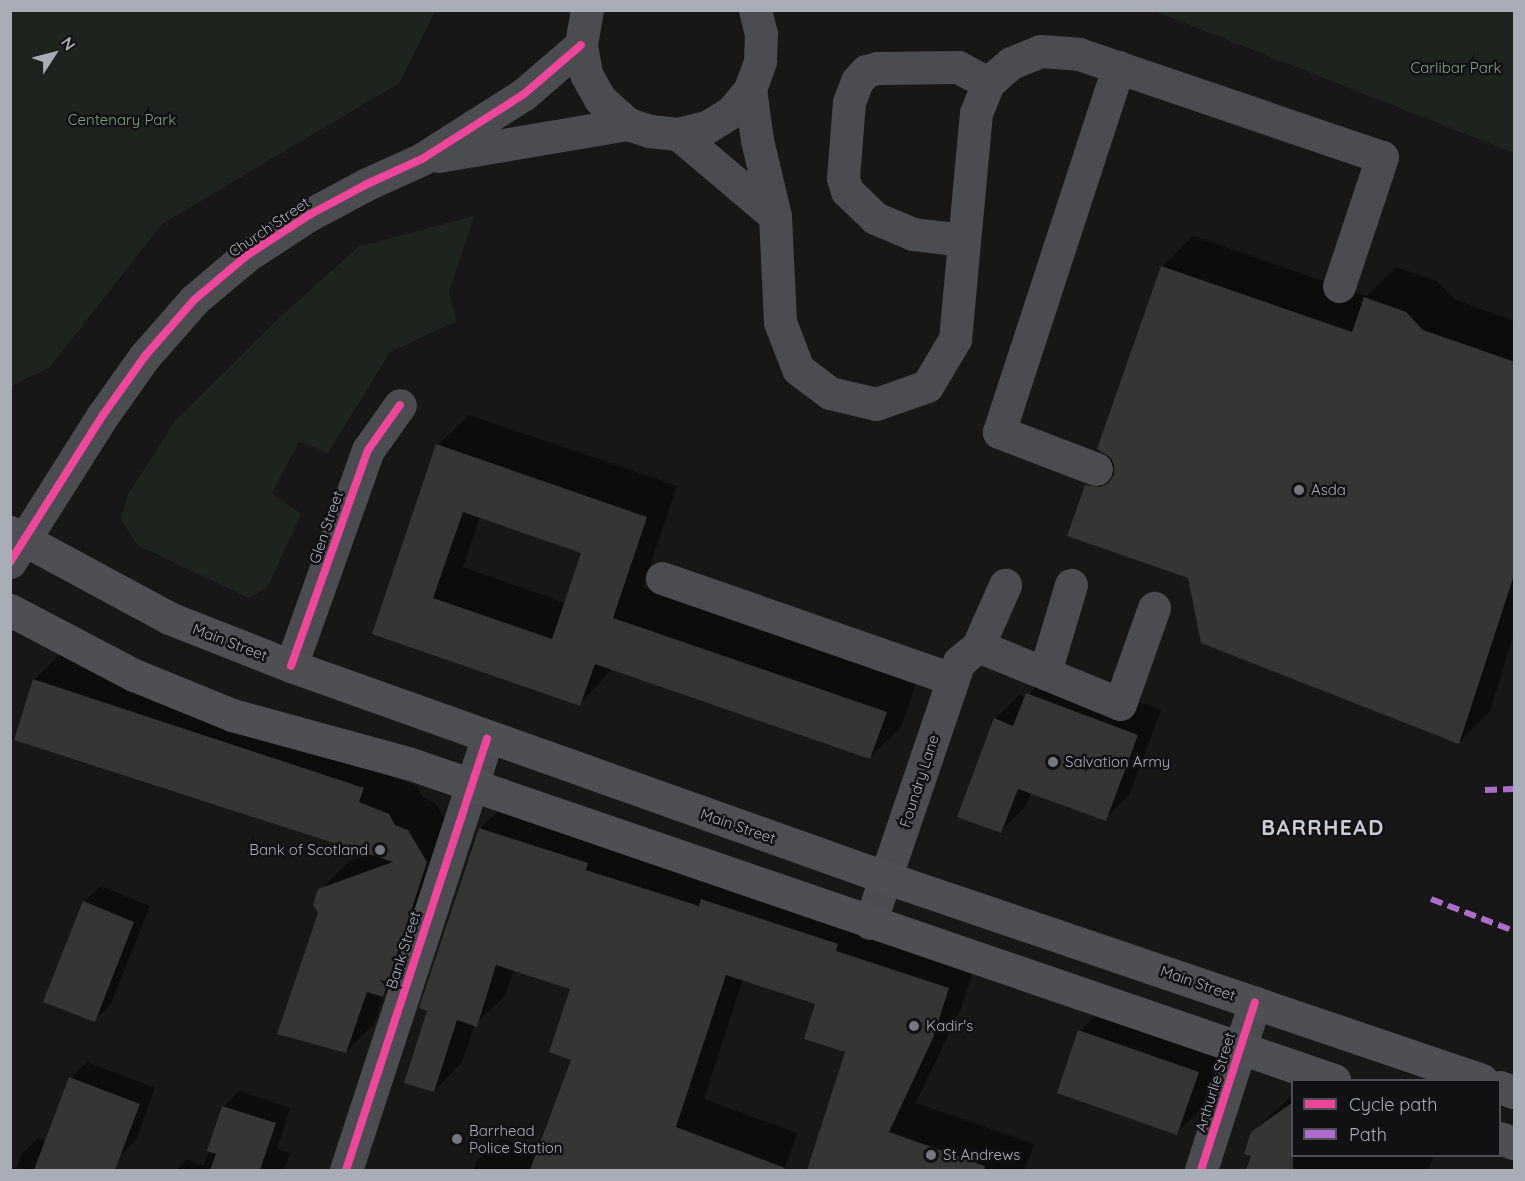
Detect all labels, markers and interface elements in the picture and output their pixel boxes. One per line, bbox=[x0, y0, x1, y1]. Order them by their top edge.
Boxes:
north arrow bbox=[24, 24, 84, 84]
text: N bbox=[57, 33, 80, 54]
park label: Carlibar Park bbox=[1410, 59, 1502, 77]
park label: Centenary Park bbox=[68, 111, 176, 129]
street label: Church Street bbox=[225, 193, 313, 261]
place label: Asda bbox=[1311, 481, 1346, 499]
marker: Asda bbox=[1292, 483, 1306, 497]
street label: Glen Street bbox=[305, 488, 347, 566]
street label: Main Street bbox=[190, 620, 270, 664]
street label: Foundry Lane bbox=[896, 732, 942, 830]
place label: Salvation Army bbox=[1065, 753, 1170, 771]
marker: Salvation Army bbox=[1046, 755, 1060, 769]
street label: Main Street bbox=[698, 805, 778, 847]
district label: BARRHEAD bbox=[1261, 814, 1385, 840]
place label: Bank of Scotland bbox=[249, 841, 368, 859]
marker: Bank of Scotland bbox=[373, 843, 387, 857]
street label: Bank Street bbox=[382, 909, 424, 991]
street label: Main Street bbox=[1158, 962, 1238, 1004]
place label: Kadir's bbox=[926, 1017, 973, 1035]
marker: Kadir's bbox=[907, 1019, 921, 1033]
street label: Arthurlie Street bbox=[1191, 1030, 1239, 1134]
legend bbox=[1291, 1079, 1501, 1157]
text: Cycle path bbox=[1349, 1093, 1437, 1116]
place label: Barrhead Police Station bbox=[469, 1121, 562, 1156]
text: Path bbox=[1349, 1123, 1387, 1146]
marker: Barrhead Police Station bbox=[450, 1132, 464, 1146]
place label: St Andrews bbox=[943, 1146, 1020, 1164]
marker: St Andrews bbox=[924, 1148, 938, 1162]

